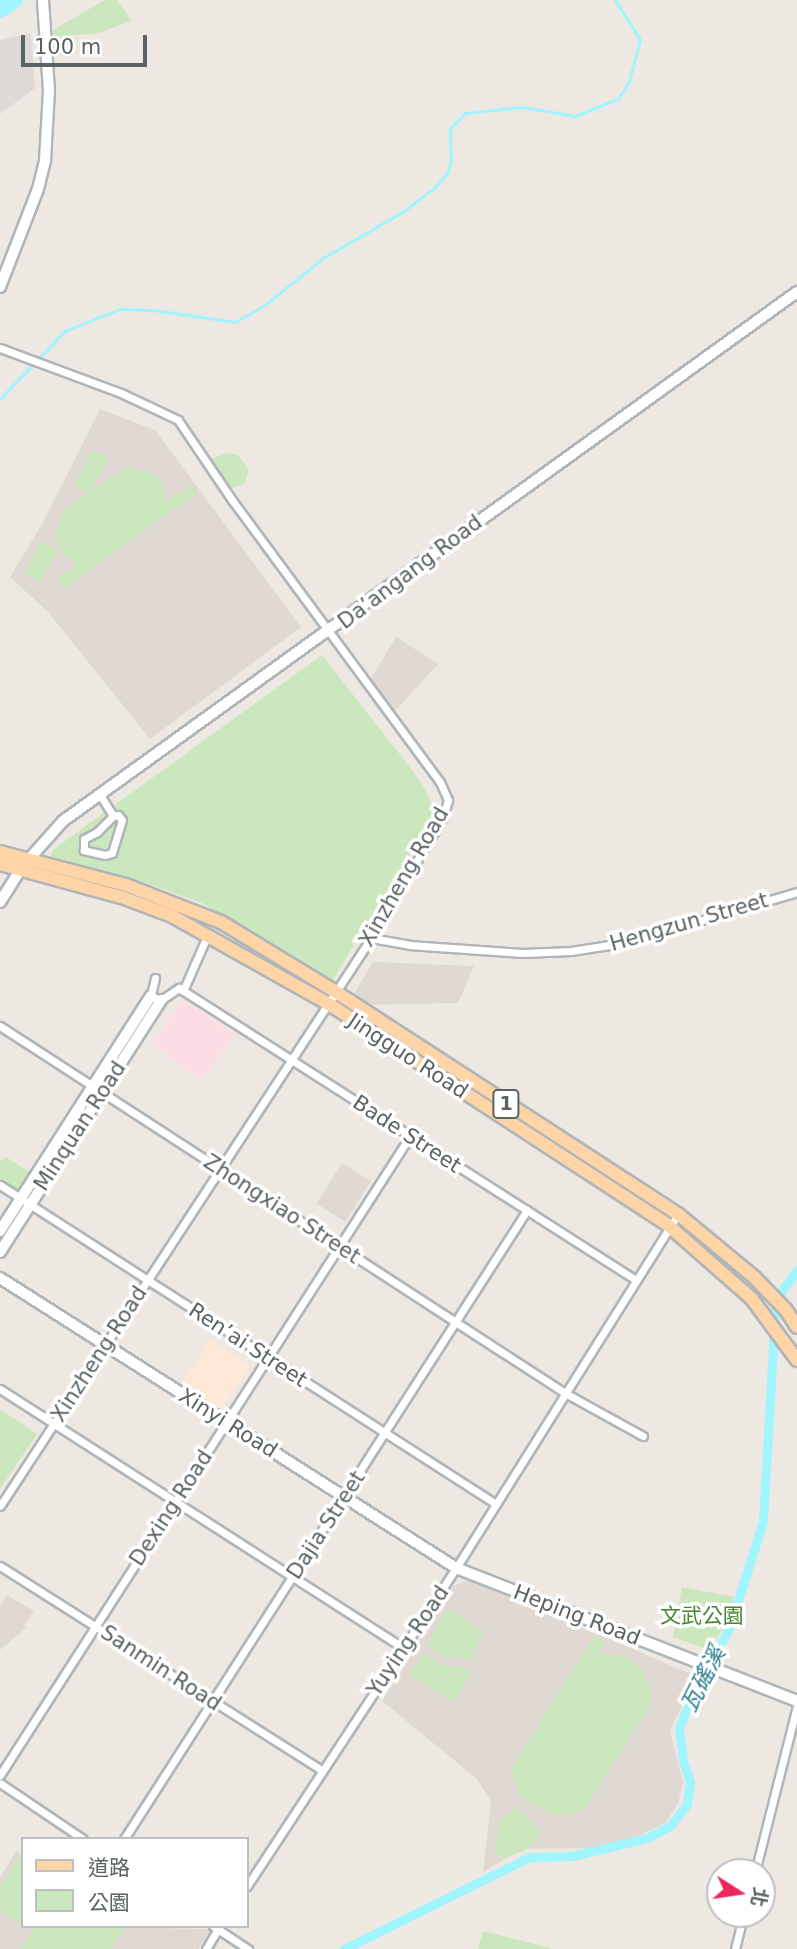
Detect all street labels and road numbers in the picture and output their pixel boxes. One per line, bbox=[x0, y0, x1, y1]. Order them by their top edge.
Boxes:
street label: Da’angang Road bbox=[333, 510, 487, 634]
street label: Xinzheng Road bbox=[354, 803, 454, 951]
street label: Hengzun Street bbox=[607, 887, 771, 957]
street label: Jingguo Road bbox=[343, 1008, 473, 1104]
street label: Minquan Road bbox=[29, 1056, 131, 1196]
road number: 1 bbox=[492, 1088, 520, 1120]
street label: Bade Street bbox=[348, 1090, 466, 1178]
street label: Zhongxiao Street bbox=[199, 1149, 365, 1269]
street label: Xinzheng Road bbox=[46, 1281, 152, 1427]
street label: Ren’ai Street bbox=[184, 1297, 312, 1393]
street label: Xinyi Road bbox=[174, 1383, 282, 1463]
street label: Dexing Road bbox=[124, 1445, 218, 1571]
street label: Dajia Street bbox=[282, 1466, 370, 1584]
street label: Heping Road bbox=[510, 1579, 644, 1651]
street label: Yuying Road bbox=[362, 1581, 454, 1701]
street label: Sanmin Road bbox=[96, 1620, 226, 1716]

